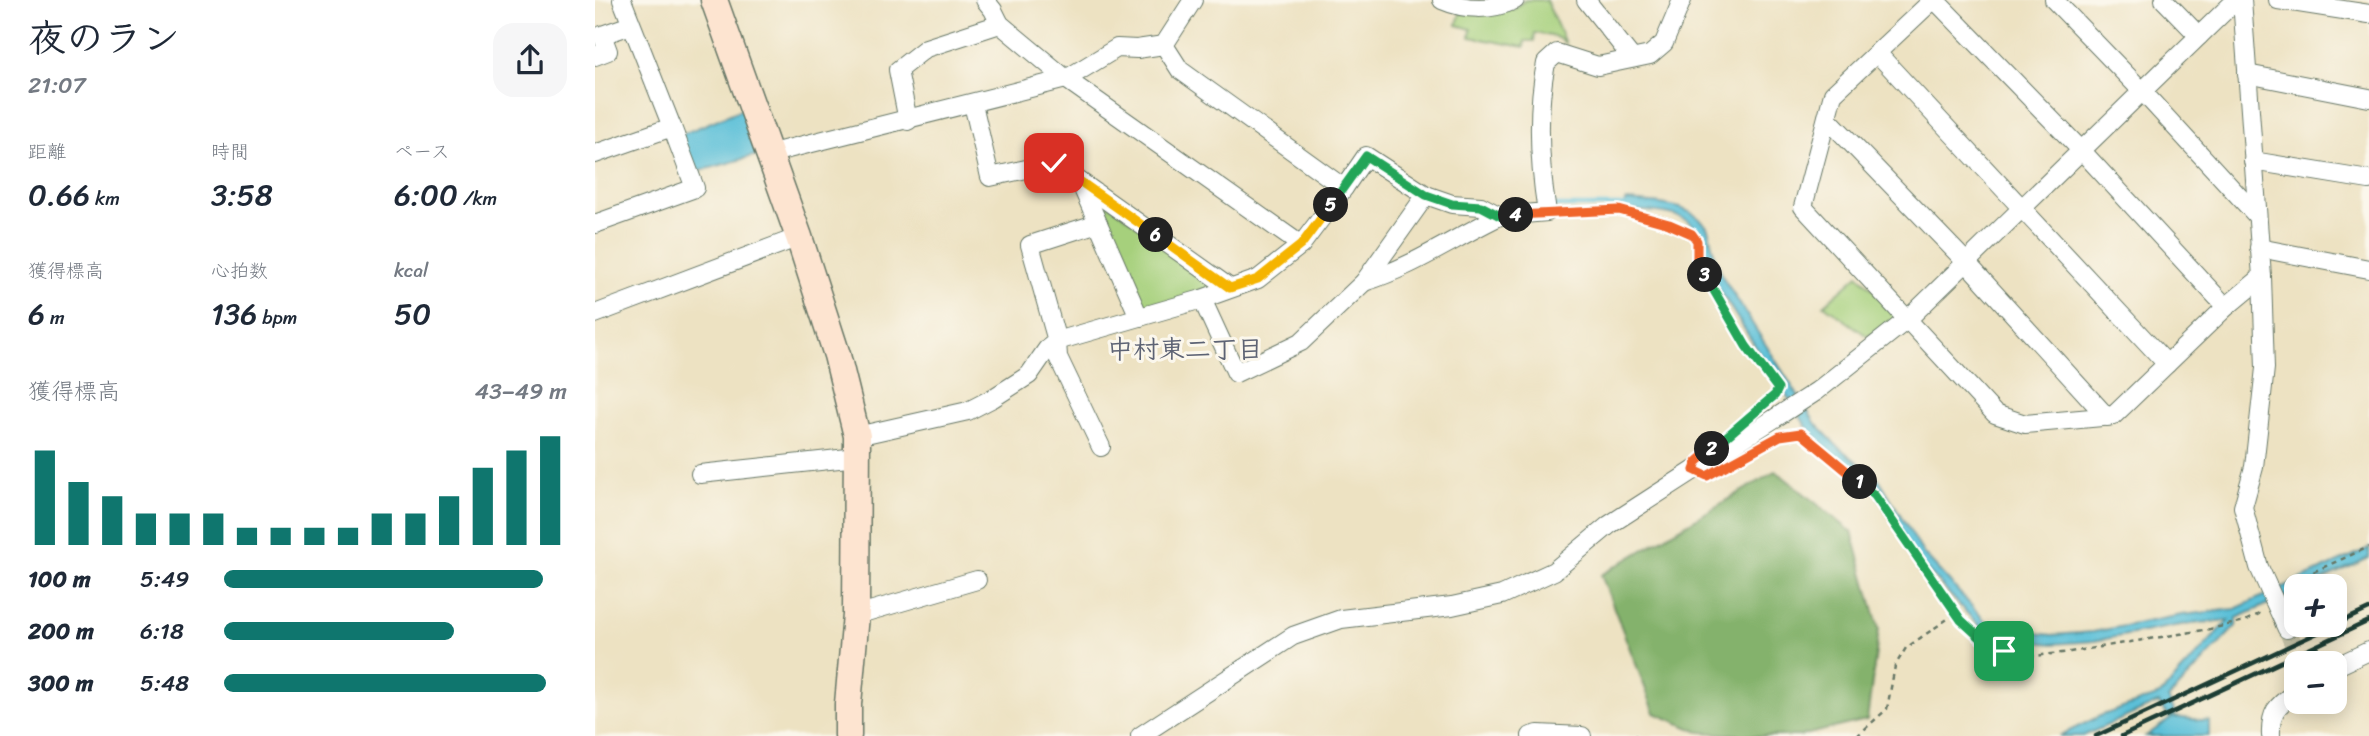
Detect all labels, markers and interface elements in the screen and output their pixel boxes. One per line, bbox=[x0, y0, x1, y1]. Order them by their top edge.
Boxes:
text: 夜のラン bbox=[28, 5, 180, 72]
button: share bbox=[493, 23, 567, 97]
text: 21:07 bbox=[28, 65, 86, 106]
pin bbox=[1024, 133, 1084, 193]
text: 距離 bbox=[28, 135, 66, 168]
text: 時間 bbox=[211, 135, 249, 168]
text: ペース bbox=[394, 135, 450, 168]
icon: check bbox=[1035, 144, 1073, 182]
text: 0.66 bbox=[28, 168, 90, 222]
text: 3:58 bbox=[211, 168, 273, 222]
text: 6:00 bbox=[394, 168, 458, 222]
text: km bbox=[90, 182, 120, 215]
text: /km bbox=[458, 182, 497, 215]
pin: 5 bbox=[1313, 188, 1349, 222]
text: 5 bbox=[1325, 188, 1336, 221]
pin: 4 bbox=[1499, 198, 1534, 232]
text: 4 bbox=[1510, 198, 1521, 231]
pin: 6 bbox=[1139, 218, 1173, 252]
text: 6 bbox=[1150, 218, 1161, 251]
text: 獲得標高 bbox=[28, 254, 104, 287]
text: 心拍数 bbox=[211, 254, 268, 287]
text: kcal bbox=[394, 254, 429, 287]
pin: 3 bbox=[1687, 258, 1723, 292]
text: 3 bbox=[1699, 258, 1710, 291]
text: 6 bbox=[28, 287, 45, 341]
text: 136 bbox=[211, 287, 257, 341]
text: 50 bbox=[394, 287, 431, 341]
text: m bbox=[45, 301, 65, 334]
text: bpm bbox=[257, 301, 297, 334]
district label: 中村東二丁目 bbox=[1107, 326, 1263, 372]
text: 獲得標高 bbox=[28, 371, 120, 412]
text: 43–49 m bbox=[475, 371, 567, 412]
pin: 2 bbox=[1695, 432, 1729, 466]
text: 2 bbox=[1706, 432, 1717, 465]
pin: 1 bbox=[1843, 464, 1877, 500]
text: 1 bbox=[1855, 465, 1864, 498]
text: 100 m bbox=[28, 559, 91, 600]
text: 5:49 bbox=[140, 559, 190, 600]
map controls bbox=[2284, 574, 2347, 714]
button: + bbox=[2284, 574, 2347, 637]
text: 200 m bbox=[28, 611, 94, 652]
text: 6:18 bbox=[140, 611, 184, 652]
pin bbox=[1974, 621, 2034, 681]
icon: arrive bbox=[1985, 632, 2023, 670]
button: − bbox=[2284, 651, 2347, 714]
text: 300 m bbox=[28, 663, 93, 704]
text: 5:48 bbox=[140, 663, 189, 704]

